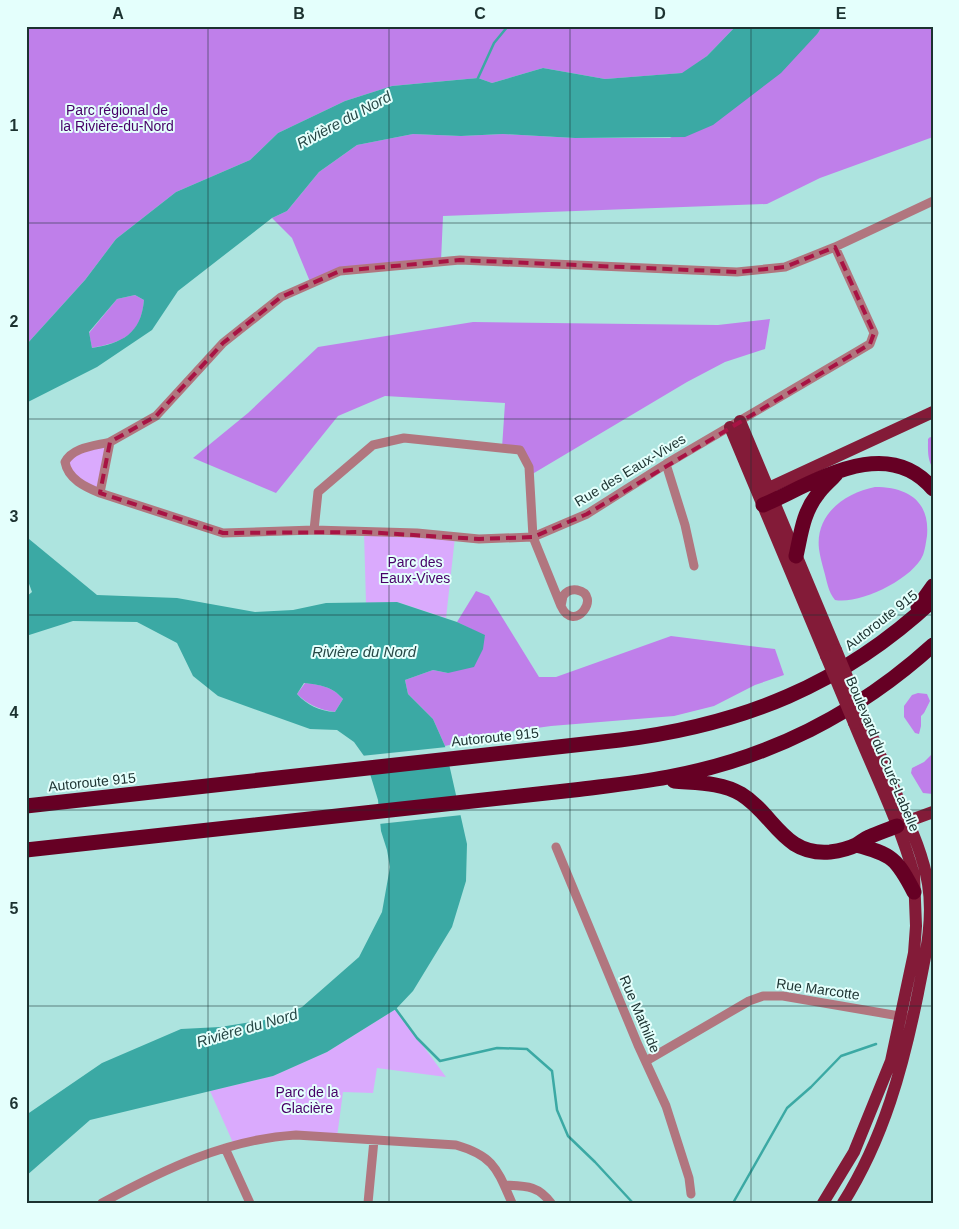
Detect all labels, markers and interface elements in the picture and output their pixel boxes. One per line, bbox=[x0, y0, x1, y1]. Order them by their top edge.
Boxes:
text: A bbox=[112, 5, 124, 22]
text: B bbox=[293, 5, 305, 22]
text: C bbox=[474, 5, 486, 22]
text: D bbox=[654, 5, 666, 22]
text: E bbox=[836, 5, 847, 22]
water label: Rivière du Nord bbox=[294, 87, 394, 152]
park label: Parc régional de la Rivière-du-Nord bbox=[60, 102, 174, 134]
text: 1 bbox=[10, 117, 19, 134]
text: 2 bbox=[10, 313, 19, 330]
street label: Rue des Eaux-Vives bbox=[572, 431, 688, 509]
text: 3 bbox=[10, 508, 19, 525]
park label: Parc des Eaux-Vives bbox=[380, 554, 450, 586]
street label: Autoroute 915 bbox=[841, 586, 921, 653]
water label: Rivière du Nord bbox=[312, 643, 417, 660]
street label: Boulevard du Curé-Labelle bbox=[843, 674, 923, 834]
text: 4 bbox=[10, 704, 19, 721]
street label: Autoroute 915 bbox=[450, 724, 540, 750]
street label: Autoroute 915 bbox=[47, 769, 137, 795]
text: 5 bbox=[10, 900, 19, 917]
street label: Rue Mathilde bbox=[617, 973, 664, 1055]
street label: Rue Marcotte bbox=[775, 975, 861, 1003]
water label: Rivière du Nord bbox=[194, 1005, 300, 1050]
park label: Parc de la Glacière bbox=[275, 1084, 339, 1116]
text: 6 bbox=[10, 1095, 19, 1112]

